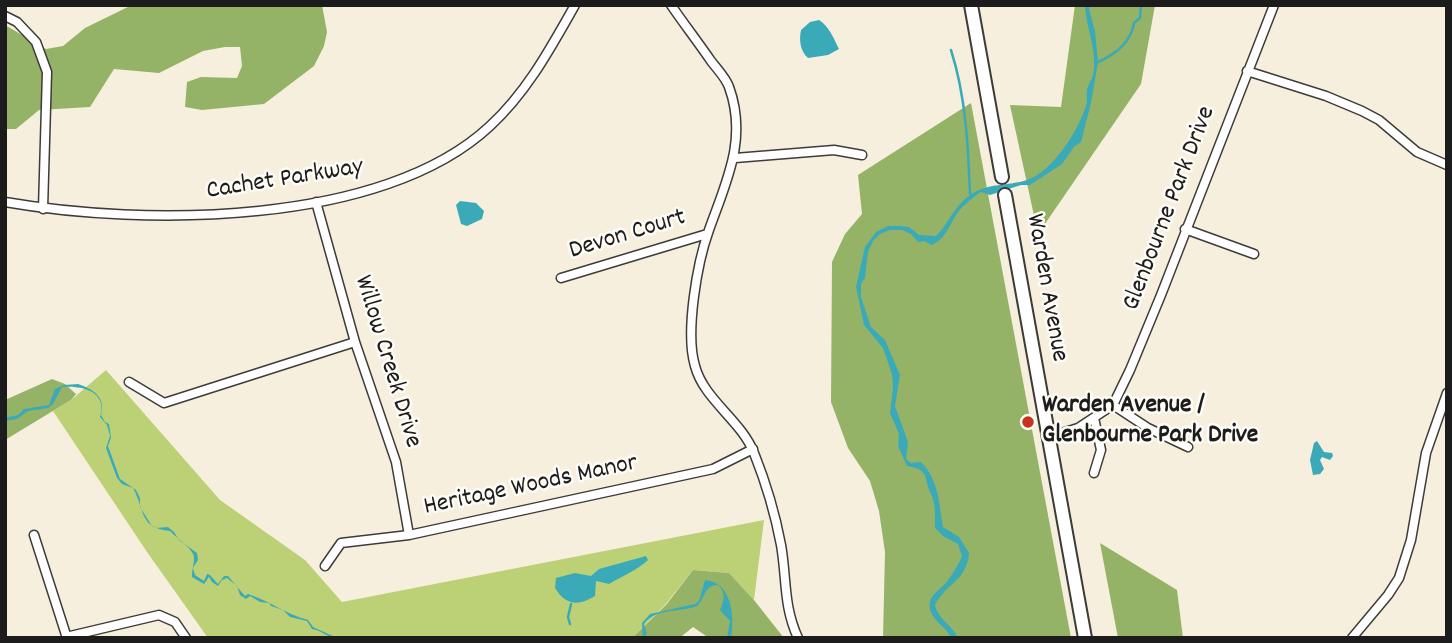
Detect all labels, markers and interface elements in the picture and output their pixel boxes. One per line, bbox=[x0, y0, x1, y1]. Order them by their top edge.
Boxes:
street label: Glenbourne Park Drive bbox=[1118, 102, 1224, 316]
street label: Cachet Parkway bbox=[204, 153, 366, 209]
street label: Devon Court bbox=[566, 204, 690, 268]
street label: Warden Avenue bbox=[1017, 212, 1073, 364]
street label: Willow Creek Drive bbox=[345, 272, 427, 452]
place label: Warden Avenue / Glenbourne Park Drive bbox=[1042, 391, 1258, 452]
marker: Warden Avenue / Glenbourne Park Drive bbox=[1020, 414, 1036, 430]
street label: Heritage Woods Manor bbox=[421, 449, 641, 525]

